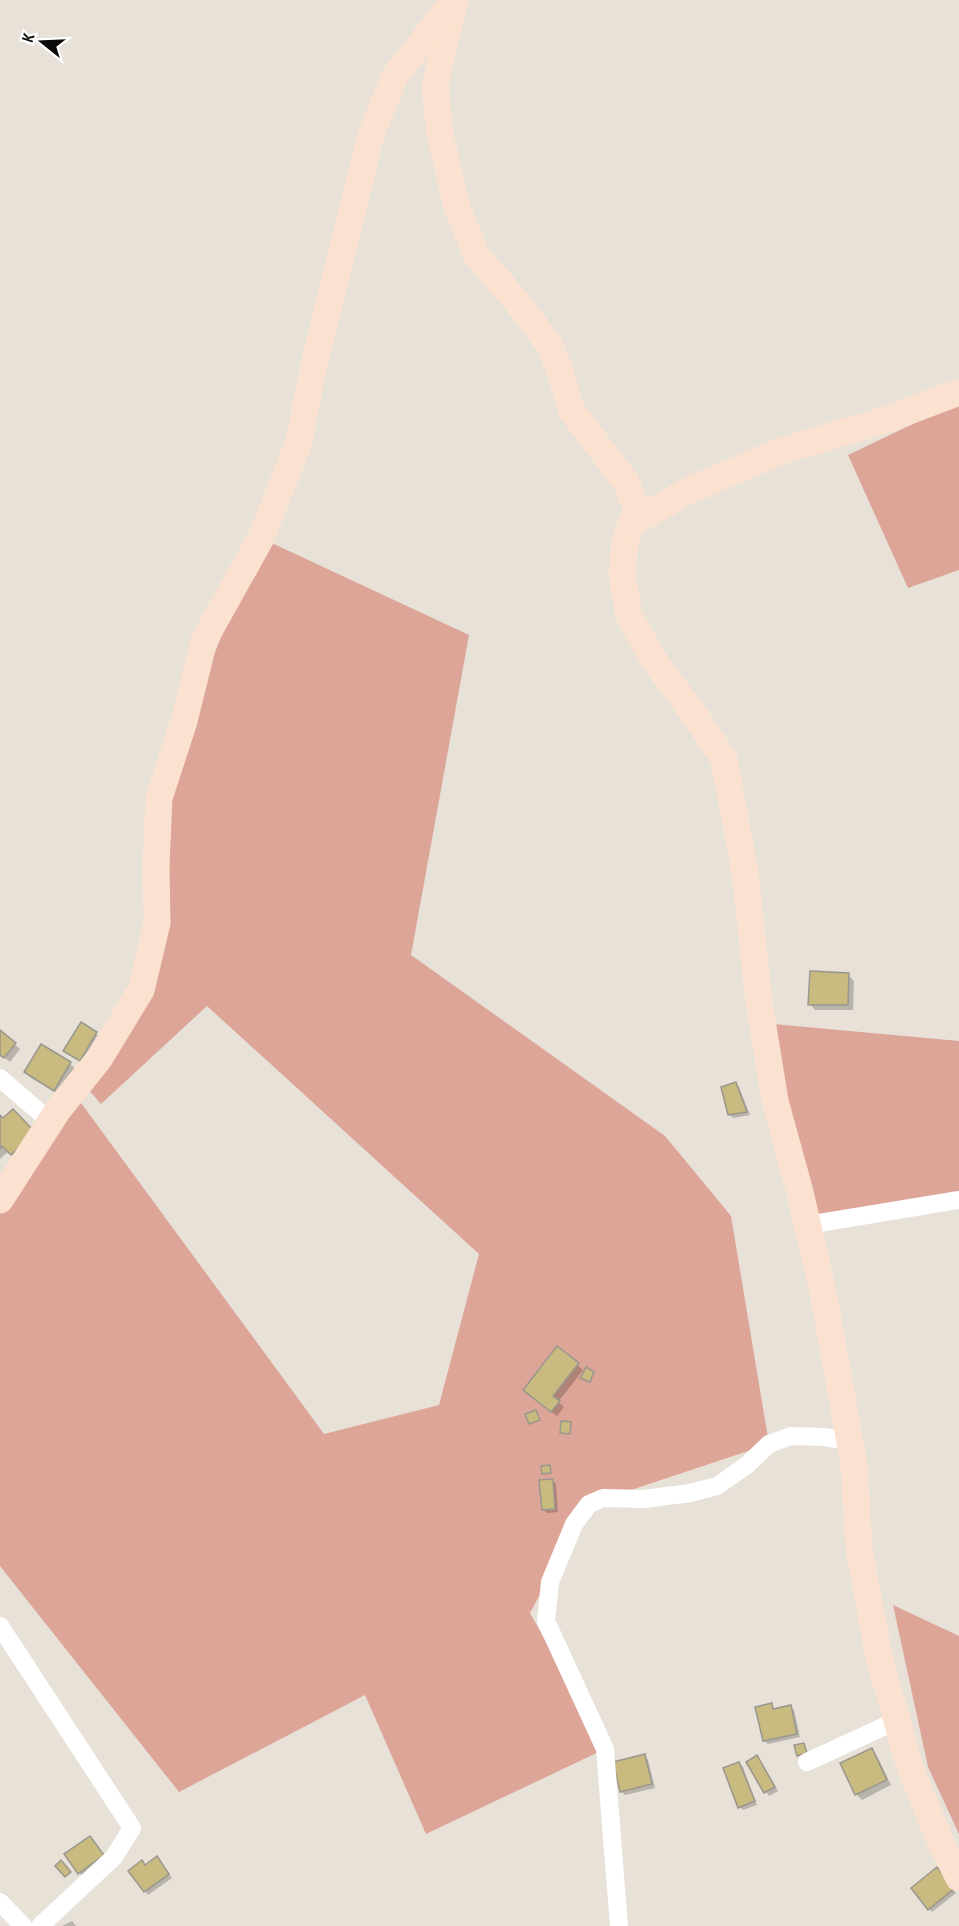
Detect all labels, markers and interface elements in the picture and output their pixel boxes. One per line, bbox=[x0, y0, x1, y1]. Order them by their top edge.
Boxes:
north arrow bbox=[12, 12, 72, 72]
text: K bbox=[17, 30, 39, 44]

